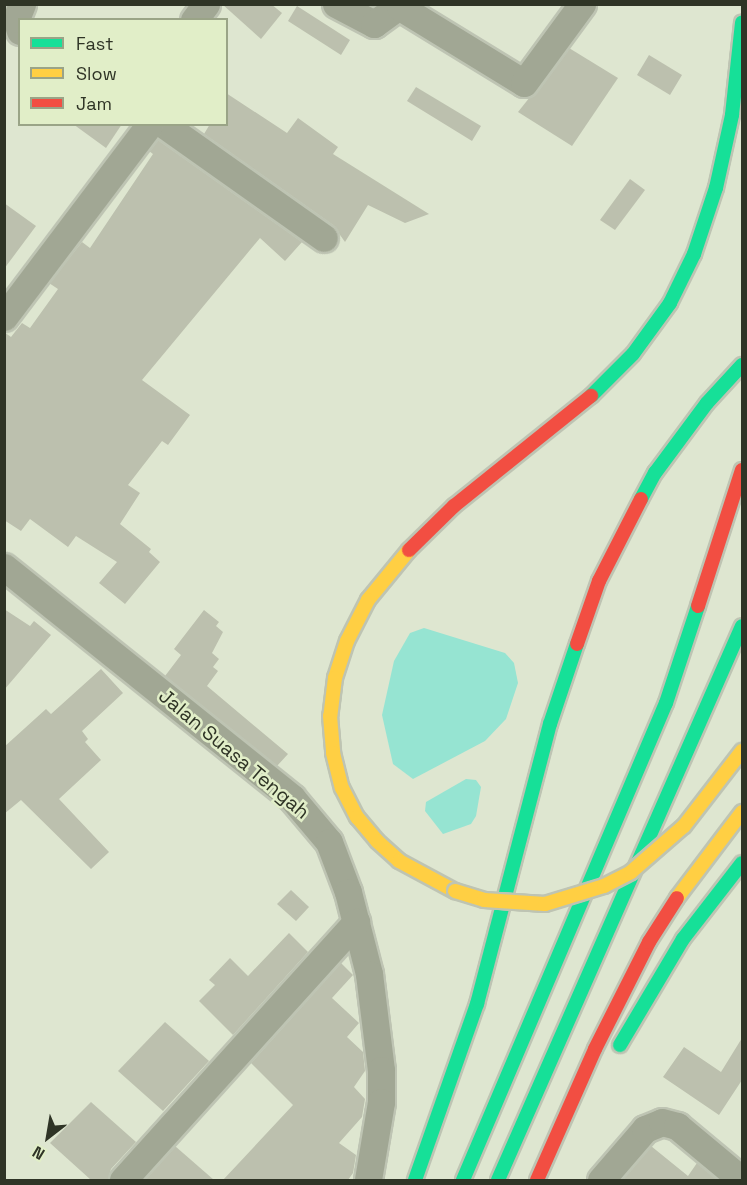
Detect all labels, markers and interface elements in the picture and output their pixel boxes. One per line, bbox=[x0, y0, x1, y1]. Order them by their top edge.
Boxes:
legend bbox=[18, 18, 228, 126]
text: Fast bbox=[76, 32, 113, 55]
text: Slow bbox=[76, 62, 117, 85]
text: Jam bbox=[76, 92, 112, 115]
street label: Jalan Suasa Tengah bbox=[153, 684, 315, 824]
north arrow bbox=[18, 1107, 78, 1167]
text: N bbox=[28, 1141, 48, 1165]

